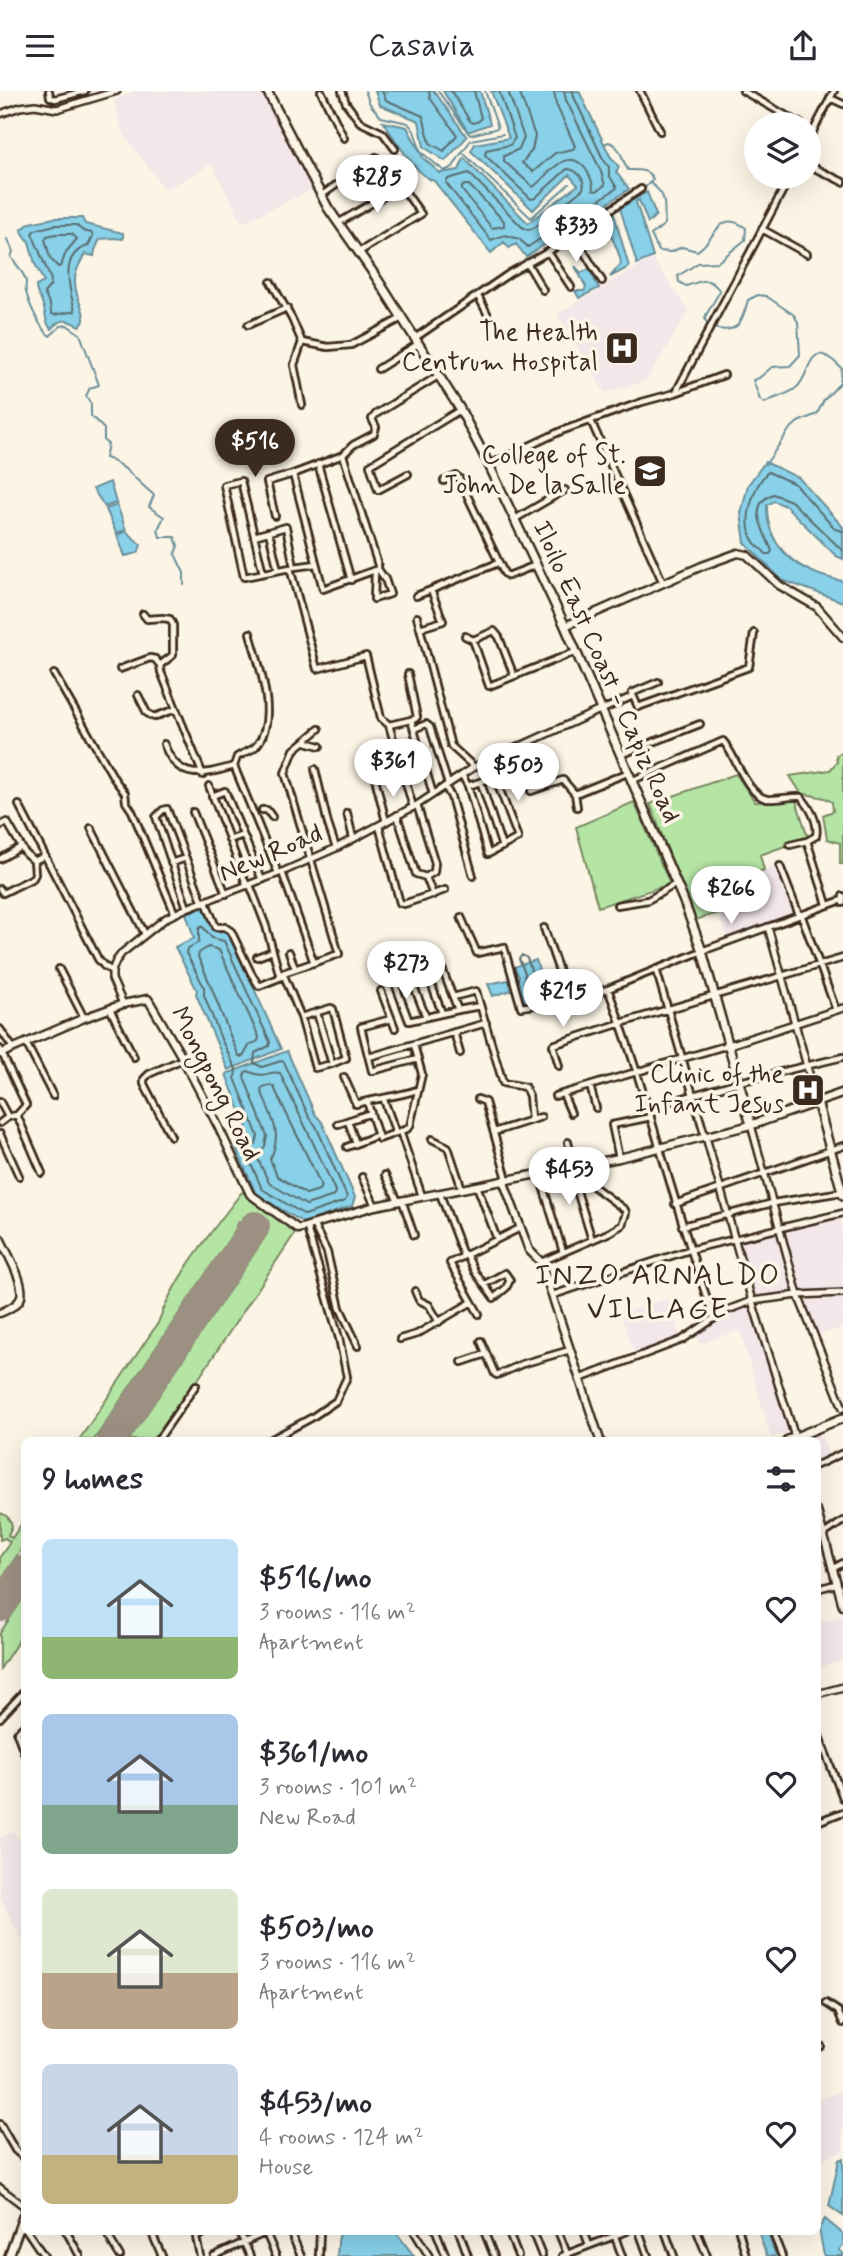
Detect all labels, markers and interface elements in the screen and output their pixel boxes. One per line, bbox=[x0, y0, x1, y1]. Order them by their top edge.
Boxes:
text: Casavia bbox=[368, 25, 475, 67]
icon: menu bbox=[21, 27, 59, 65]
icon: share bbox=[784, 27, 822, 65]
map controls bbox=[744, 112, 821, 189]
button: layers bbox=[744, 112, 821, 189]
pin: $285 bbox=[336, 155, 418, 215]
text: $285 bbox=[352, 163, 402, 193]
pin: $333 bbox=[535, 205, 617, 264]
text: $333 bbox=[554, 212, 598, 242]
place label: The Health Centrum Hospital bbox=[402, 316, 598, 380]
hospital icon: The Health Centrum Hospital bbox=[603, 329, 641, 367]
pin: $516 bbox=[214, 419, 296, 479]
text: $516 bbox=[231, 427, 279, 457]
place label: College of St. John De la Salle bbox=[442, 439, 626, 503]
school or university icon: College of St. John De la Salle bbox=[631, 452, 669, 490]
street label: Iloilo East Coast - Capiz Road bbox=[524, 516, 688, 828]
pin: $361 bbox=[352, 739, 434, 799]
pin: $503 bbox=[477, 743, 559, 803]
text: $361 bbox=[370, 747, 416, 777]
text: $503 bbox=[493, 751, 543, 781]
street label: New Road bbox=[214, 817, 328, 891]
pin: $266 bbox=[690, 867, 772, 926]
text: $266 bbox=[707, 874, 755, 904]
pin: $273 bbox=[365, 941, 447, 1001]
text: $273 bbox=[383, 949, 429, 979]
pin: $215 bbox=[522, 969, 604, 1029]
text: $215 bbox=[539, 977, 587, 1007]
street label: Mongpong Road bbox=[160, 1001, 268, 1168]
place label: Clinic of the Infant Jesus bbox=[634, 1058, 784, 1122]
hospital icon: Clinic of the Infant Jesus bbox=[789, 1071, 827, 1109]
pin: $453 bbox=[528, 1147, 610, 1207]
text: $453 bbox=[545, 1155, 593, 1185]
district label: INZO ARNALDO VILLAGE bbox=[535, 1256, 781, 1329]
text: 9 homes bbox=[42, 1460, 143, 1499]
icon: filters bbox=[762, 1460, 800, 1498]
text: $516/mo bbox=[259, 1559, 371, 1598]
icon: home bbox=[98, 1567, 182, 1651]
icon: heart bbox=[762, 1590, 800, 1628]
text: 3 rooms · 116 m² bbox=[259, 1598, 416, 1628]
text: Apartment bbox=[259, 1628, 364, 1658]
text: $361/mo bbox=[259, 1734, 368, 1773]
icon: home bbox=[98, 1742, 182, 1826]
icon: heart bbox=[762, 1765, 800, 1803]
text: 3 rooms · 101 m² bbox=[259, 1773, 417, 1803]
text: New Road bbox=[259, 1803, 356, 1833]
text: $503/mo bbox=[259, 1909, 374, 1948]
icon: home bbox=[98, 1917, 182, 2001]
icon: heart bbox=[762, 1940, 800, 1978]
text: 3 rooms · 116 m² bbox=[259, 1948, 416, 1978]
text: Apartment bbox=[259, 1978, 364, 2008]
text: $453/mo bbox=[259, 2084, 372, 2123]
icon: home bbox=[98, 2092, 182, 2176]
icon: heart bbox=[762, 2115, 800, 2153]
text: 4 rooms · 124 m² bbox=[259, 2123, 424, 2153]
text: House bbox=[259, 2153, 313, 2183]

